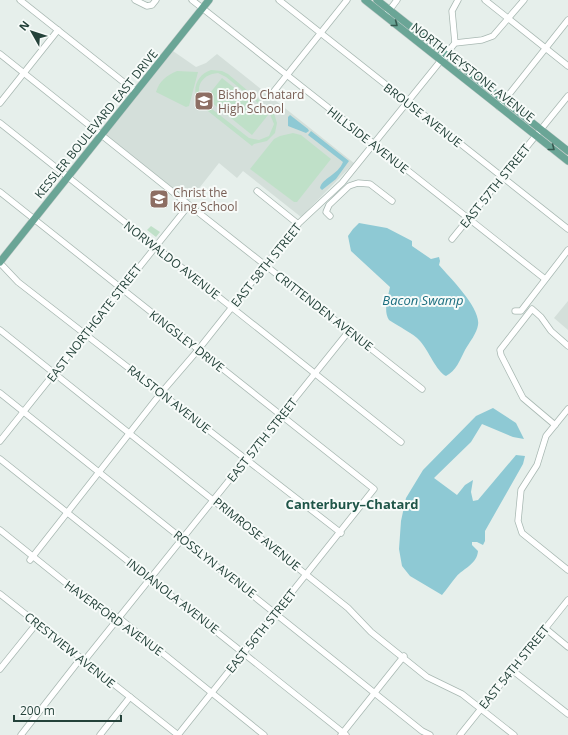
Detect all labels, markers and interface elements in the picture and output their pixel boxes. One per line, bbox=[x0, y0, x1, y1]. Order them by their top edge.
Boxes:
north arrow bbox=[12, 12, 52, 52]
text: N bbox=[15, 17, 32, 34]
street label: NORTH KEYSTONE AVENUE bbox=[408, 18, 538, 126]
one-way arrow bbox=[391, 20, 398, 27]
street label: KESSLER BOULEVARD EAST DRIVE bbox=[30, 46, 162, 202]
street label: BROUSE AVENUE bbox=[380, 79, 466, 151]
place label: Bishop Chatard High School bbox=[218, 86, 304, 117]
school or university icon: Bishop Chatard High School bbox=[193, 90, 215, 112]
street label: HILLSIDE AVENUE bbox=[324, 103, 412, 177]
street label: EAST 57TH STREET bbox=[456, 140, 534, 232]
one-way arrow bbox=[547, 144, 554, 151]
place label: Christ the King School bbox=[173, 184, 238, 215]
school or university icon: Christ the King School bbox=[148, 188, 170, 210]
street label: NORWALDO AVENUE bbox=[120, 217, 224, 303]
street label: EAST 58TH STREET bbox=[227, 219, 305, 311]
street label: EAST NORTHGATE STREET bbox=[43, 260, 146, 385]
street label: CRITTENDEN AVENUE bbox=[271, 267, 377, 355]
water label: Bacon Swamp bbox=[382, 291, 464, 309]
street label: KINGSLEY DRIVE bbox=[146, 306, 228, 376]
street label: RALSTON AVENUE bbox=[124, 361, 214, 437]
street label: EAST 57TH STREET bbox=[223, 394, 301, 486]
street label: PRIMROSE AVENUE bbox=[210, 493, 304, 575]
district label: Canterbury–Chatard bbox=[286, 495, 418, 513]
street label: ROSSLYN AVENUE bbox=[170, 526, 260, 602]
street label: INDIANOLA AVENUE bbox=[123, 554, 223, 638]
street label: HAVERFORD AVENUE bbox=[61, 576, 167, 660]
street label: EAST 56TH STREET bbox=[222, 585, 300, 677]
street label: CRESTVIEW AVENUE bbox=[21, 608, 119, 692]
street label: EAST 54TH STREET bbox=[475, 621, 553, 713]
scale bar bbox=[14, 697, 121, 723]
text: 200 m bbox=[20, 702, 55, 719]

